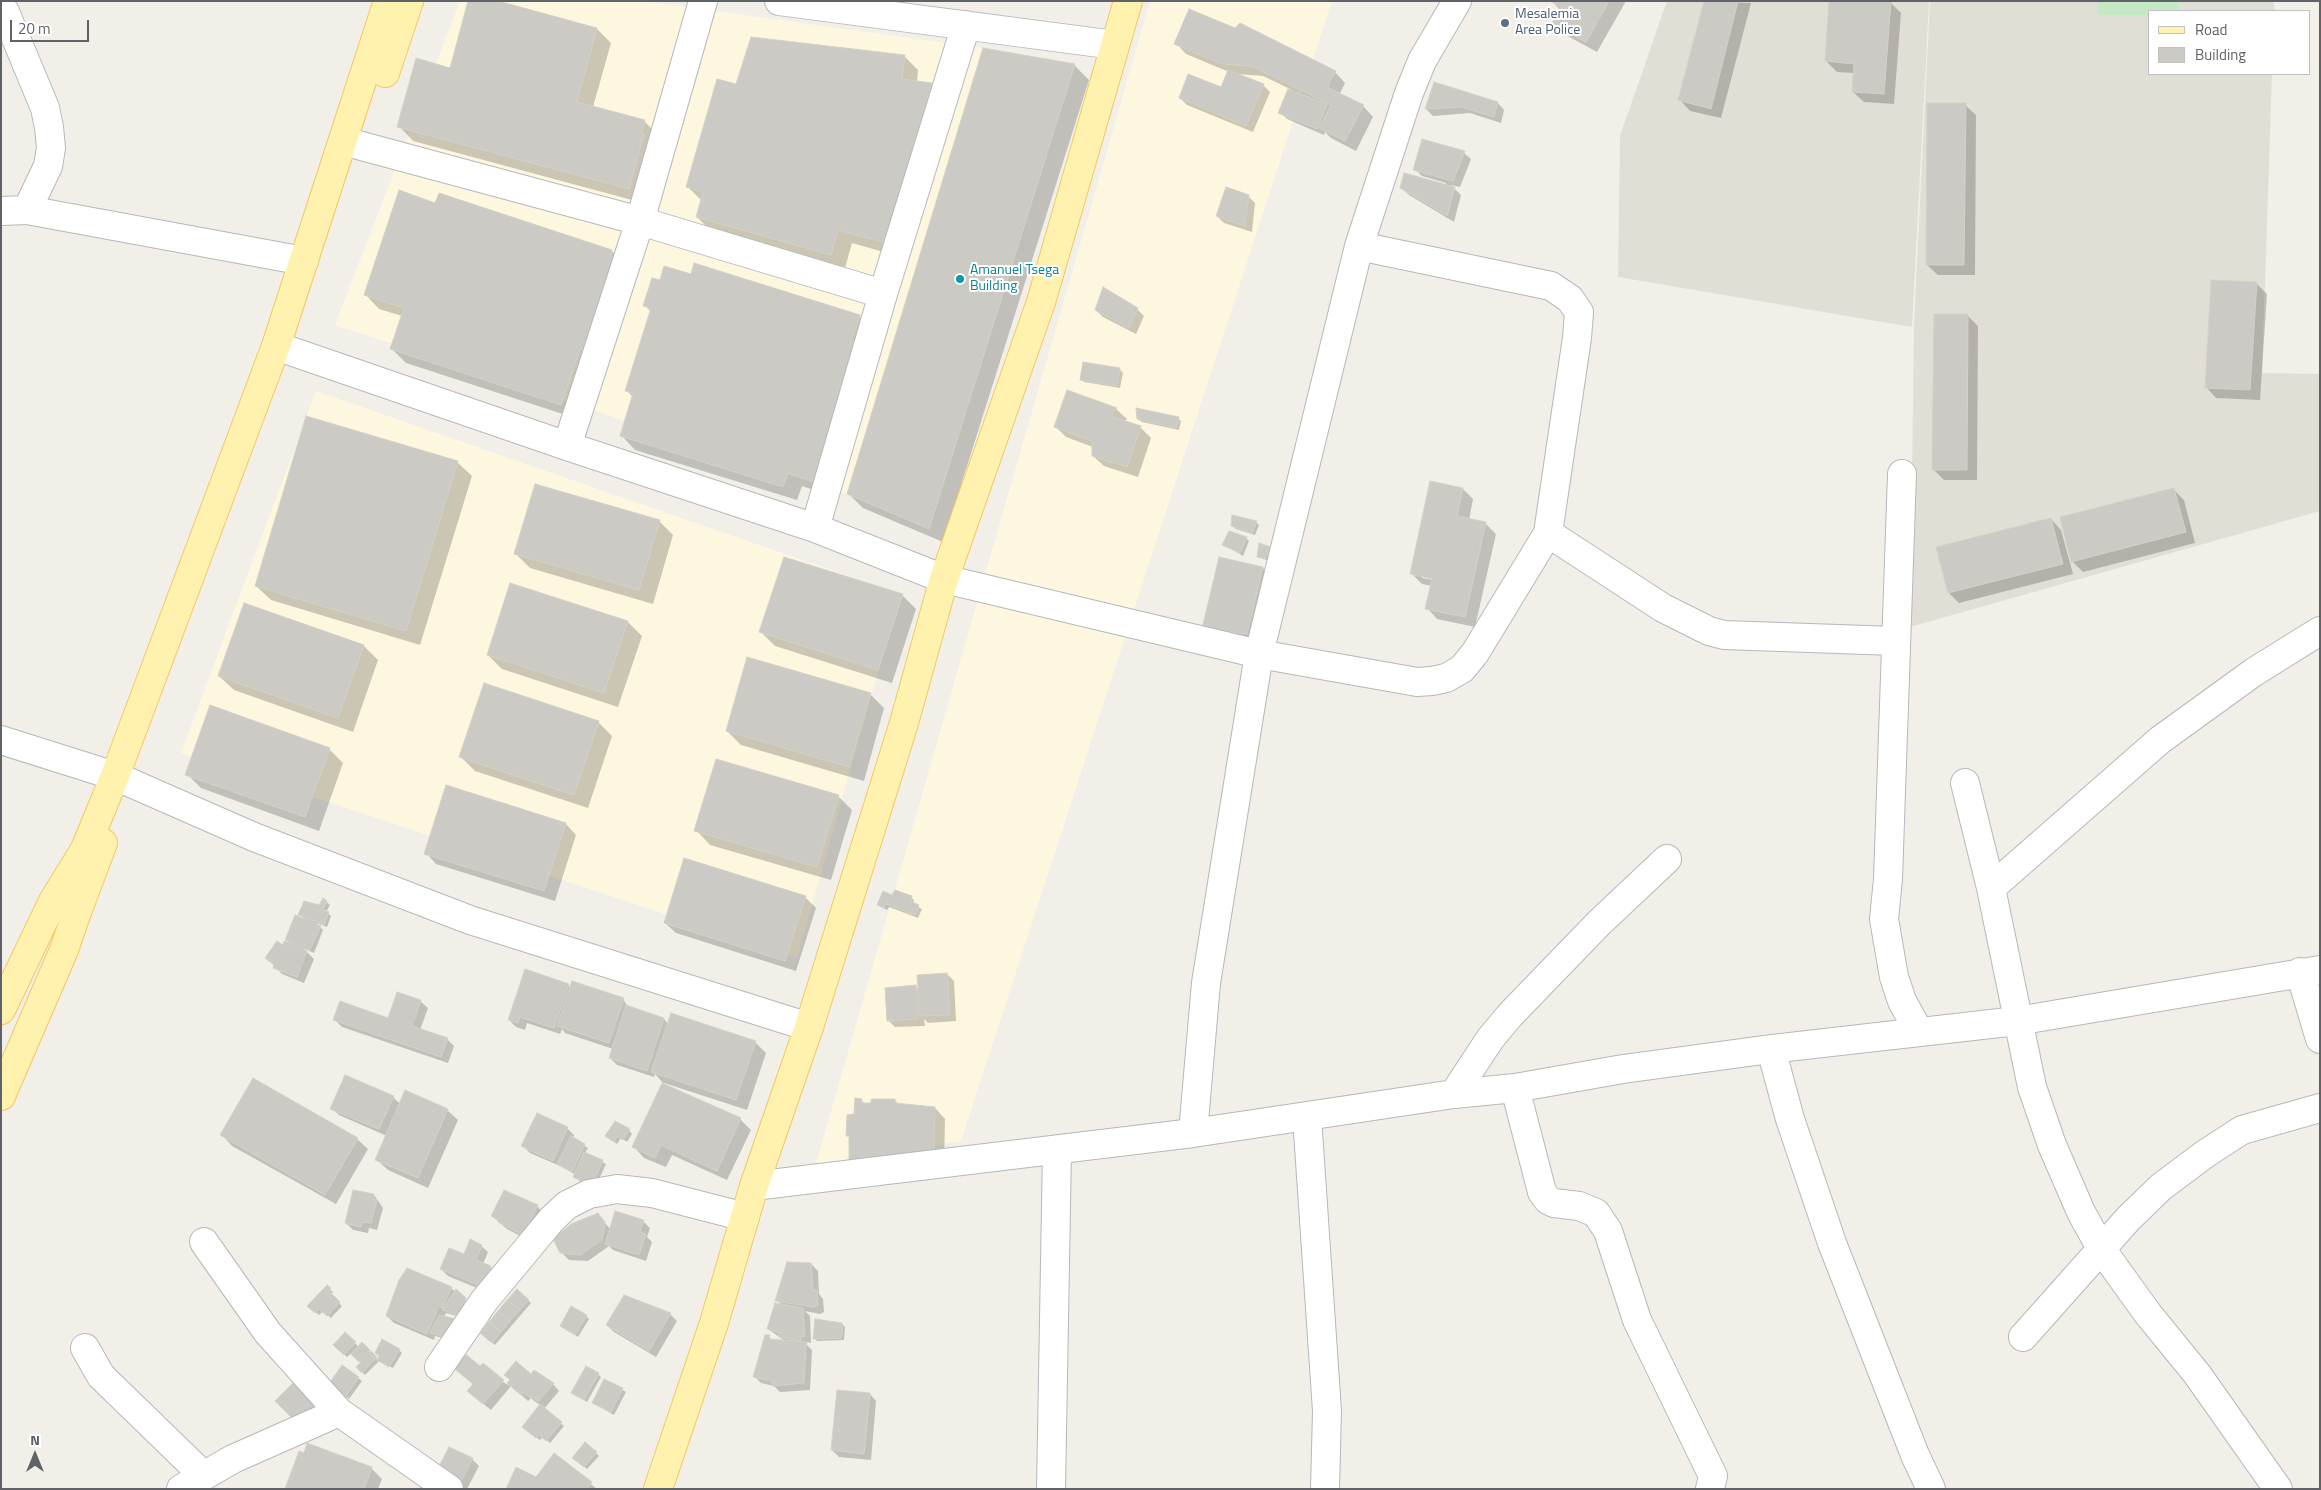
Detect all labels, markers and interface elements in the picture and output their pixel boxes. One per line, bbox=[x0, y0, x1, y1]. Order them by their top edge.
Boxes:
place label: Mesalemia Area Police bbox=[1515, 7, 1580, 40]
scale bar bbox=[12, 10, 91, 42]
legend bbox=[2148, 10, 2311, 75]
text: 20 m bbox=[18, 17, 51, 40]
marker: Mesalemia Area Police bbox=[1499, 17, 1511, 29]
text: Road bbox=[2195, 18, 2227, 41]
text: Building bbox=[2195, 43, 2246, 66]
place label: Amanuel Tsega Building bbox=[970, 263, 1059, 296]
marker: Amanuel Tsega Building bbox=[954, 273, 966, 285]
text: N bbox=[30, 1429, 40, 1450]
north arrow bbox=[10, 1430, 60, 1480]

